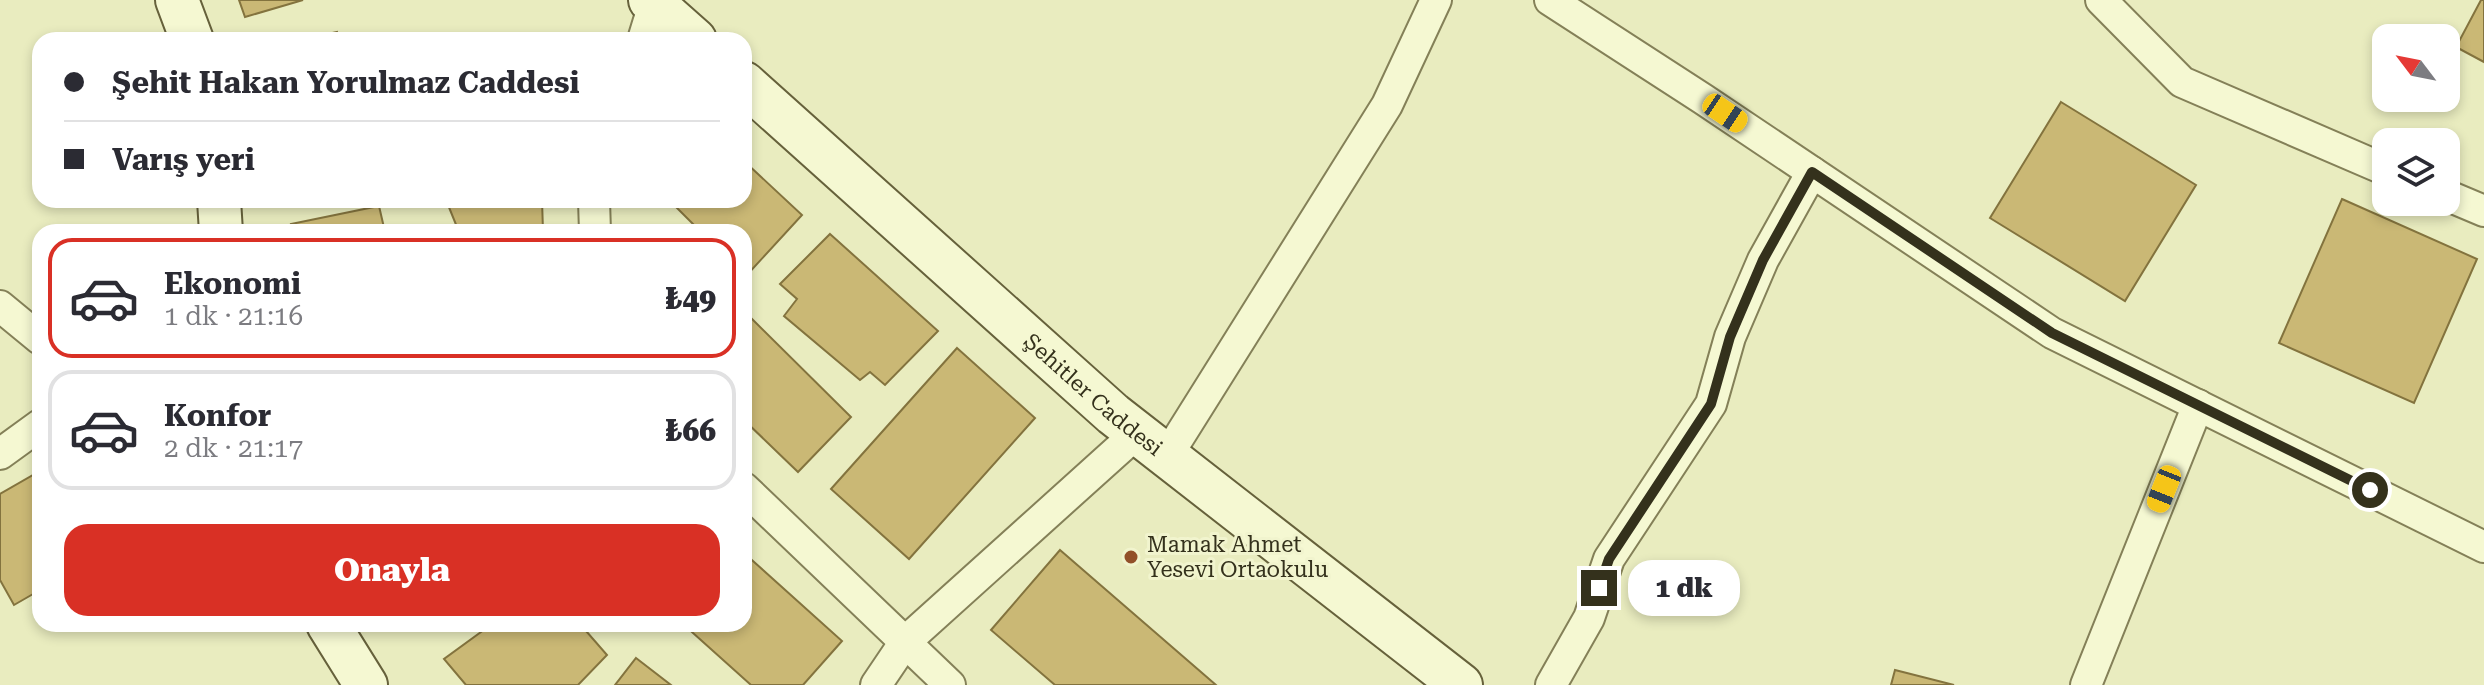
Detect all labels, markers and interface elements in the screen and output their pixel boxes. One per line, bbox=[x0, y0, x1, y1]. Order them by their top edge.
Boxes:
north arrow bbox=[2372, 24, 2460, 112]
map controls bbox=[2372, 24, 2460, 216]
text: Şehit Hakan Yorulmaz Caddesi bbox=[112, 65, 579, 100]
car bbox=[1698, 90, 1752, 136]
button: layers bbox=[2372, 128, 2460, 216]
text: Varış yeri bbox=[112, 142, 255, 177]
icon: car bbox=[68, 262, 140, 334]
text: Ekonomi bbox=[164, 266, 301, 301]
text: ₺49 bbox=[666, 281, 716, 316]
text: 1 dk · 21:16 bbox=[164, 301, 303, 331]
street label: Şehitler Caddesi bbox=[1019, 328, 1167, 461]
icon: car bbox=[68, 394, 140, 466]
text: Konfor bbox=[164, 398, 272, 433]
text: ₺66 bbox=[666, 413, 716, 448]
text: 2 dk · 21:17 bbox=[164, 433, 303, 463]
car bbox=[2144, 462, 2184, 516]
route start bbox=[2352, 472, 2388, 508]
button: Onayla bbox=[64, 524, 720, 616]
place label: Mamak Ahmet Yesevi Ortaokulu bbox=[1147, 532, 1328, 582]
marker: Mamak Ahmet Yesevi Ortaokulu bbox=[1122, 548, 1140, 566]
callout: 1 dk bbox=[1627, 560, 1739, 616]
route end bbox=[1581, 570, 1617, 606]
text: 1 dk bbox=[1655, 573, 1713, 603]

